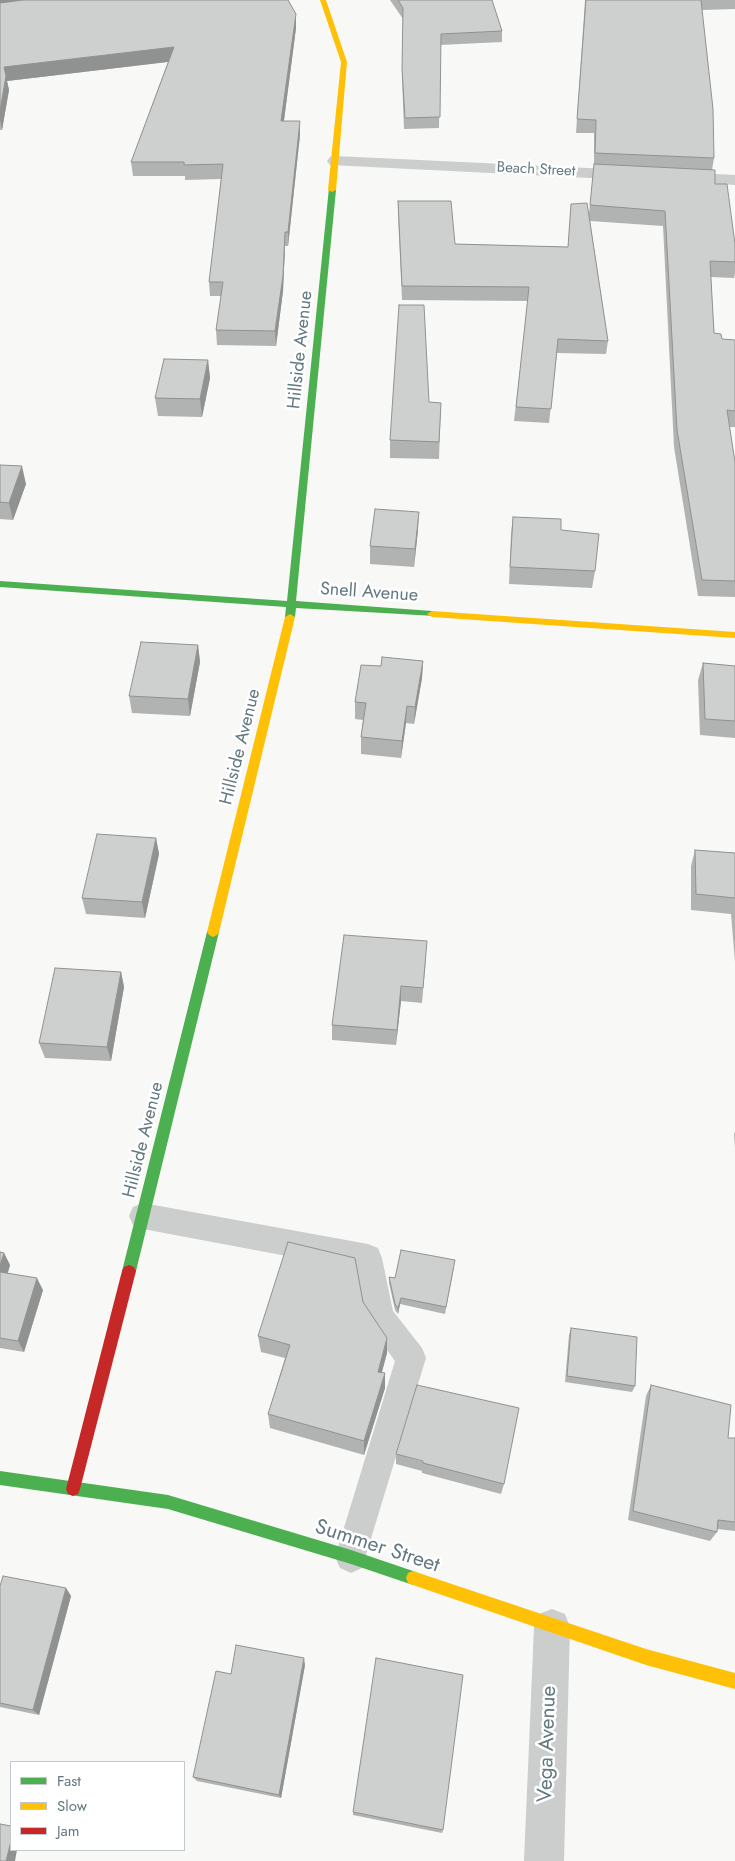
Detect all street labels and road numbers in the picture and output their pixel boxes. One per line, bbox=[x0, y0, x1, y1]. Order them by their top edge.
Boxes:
street label: Beach Street bbox=[496, 159, 576, 181]
street label: Hillside Avenue bbox=[284, 290, 318, 410]
street label: Snell Avenue bbox=[319, 579, 419, 607]
street label: Hillside Avenue bbox=[216, 687, 266, 807]
street label: Hillside Avenue bbox=[119, 1080, 169, 1200]
street label: Summer Street bbox=[311, 1515, 443, 1579]
street label: Vega Avenue bbox=[533, 1685, 563, 1803]

